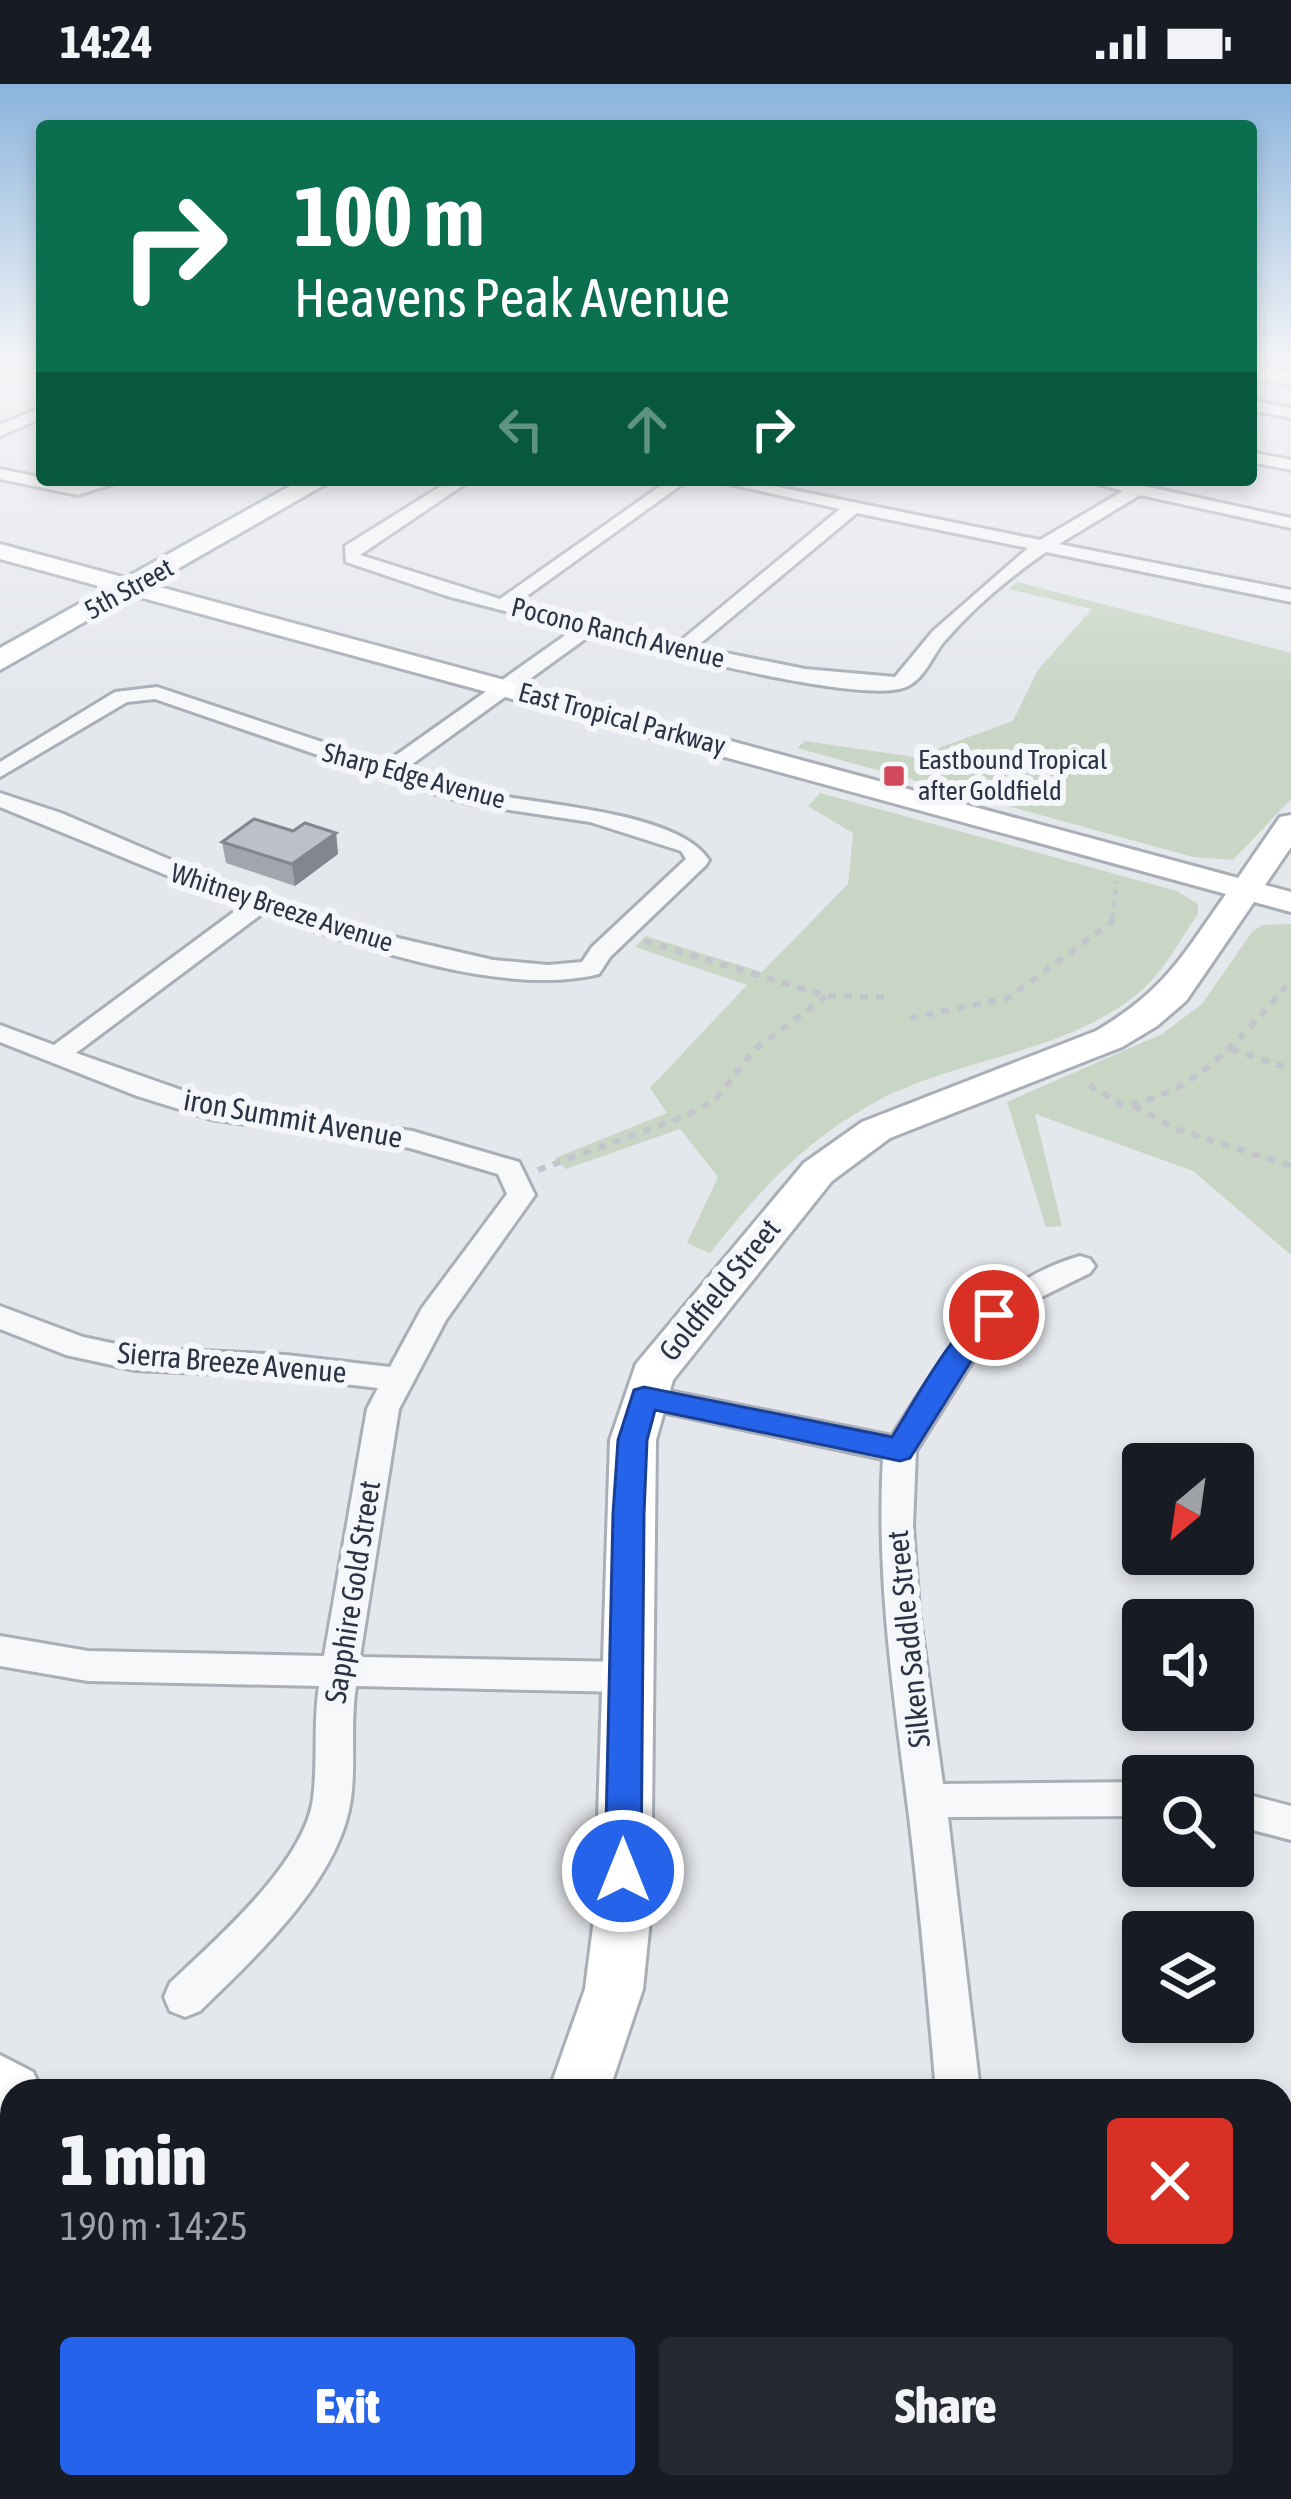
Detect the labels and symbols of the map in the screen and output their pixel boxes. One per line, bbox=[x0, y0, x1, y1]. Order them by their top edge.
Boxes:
street label: 5th Street bbox=[79, 552, 179, 626]
street label: Pocono Ranch Avenue bbox=[508, 591, 728, 674]
street label: East Tropical Parkway bbox=[515, 676, 729, 761]
street label: Sharp Edge Avenue bbox=[320, 736, 509, 815]
place label: Eastbound Tropical after Goldfield bbox=[918, 744, 1107, 806]
marker: Eastbound Tropical after Goldfield bbox=[881, 763, 907, 789]
street label: Whitney Breeze Avenue bbox=[167, 857, 397, 958]
street label: iron Summit Avenue bbox=[181, 1082, 405, 1154]
street label: Goldfield Street bbox=[652, 1212, 787, 1367]
pin bbox=[943, 1264, 1045, 1366]
street label: Sierra Breeze Avenue bbox=[116, 1335, 348, 1389]
north arrow bbox=[1122, 1443, 1254, 1575]
street label: Sapphire Gold Street bbox=[318, 1478, 386, 1706]
street label: Silken Saddle Street bbox=[880, 1529, 936, 1750]
position arrow bbox=[560, 1808, 686, 1934]

